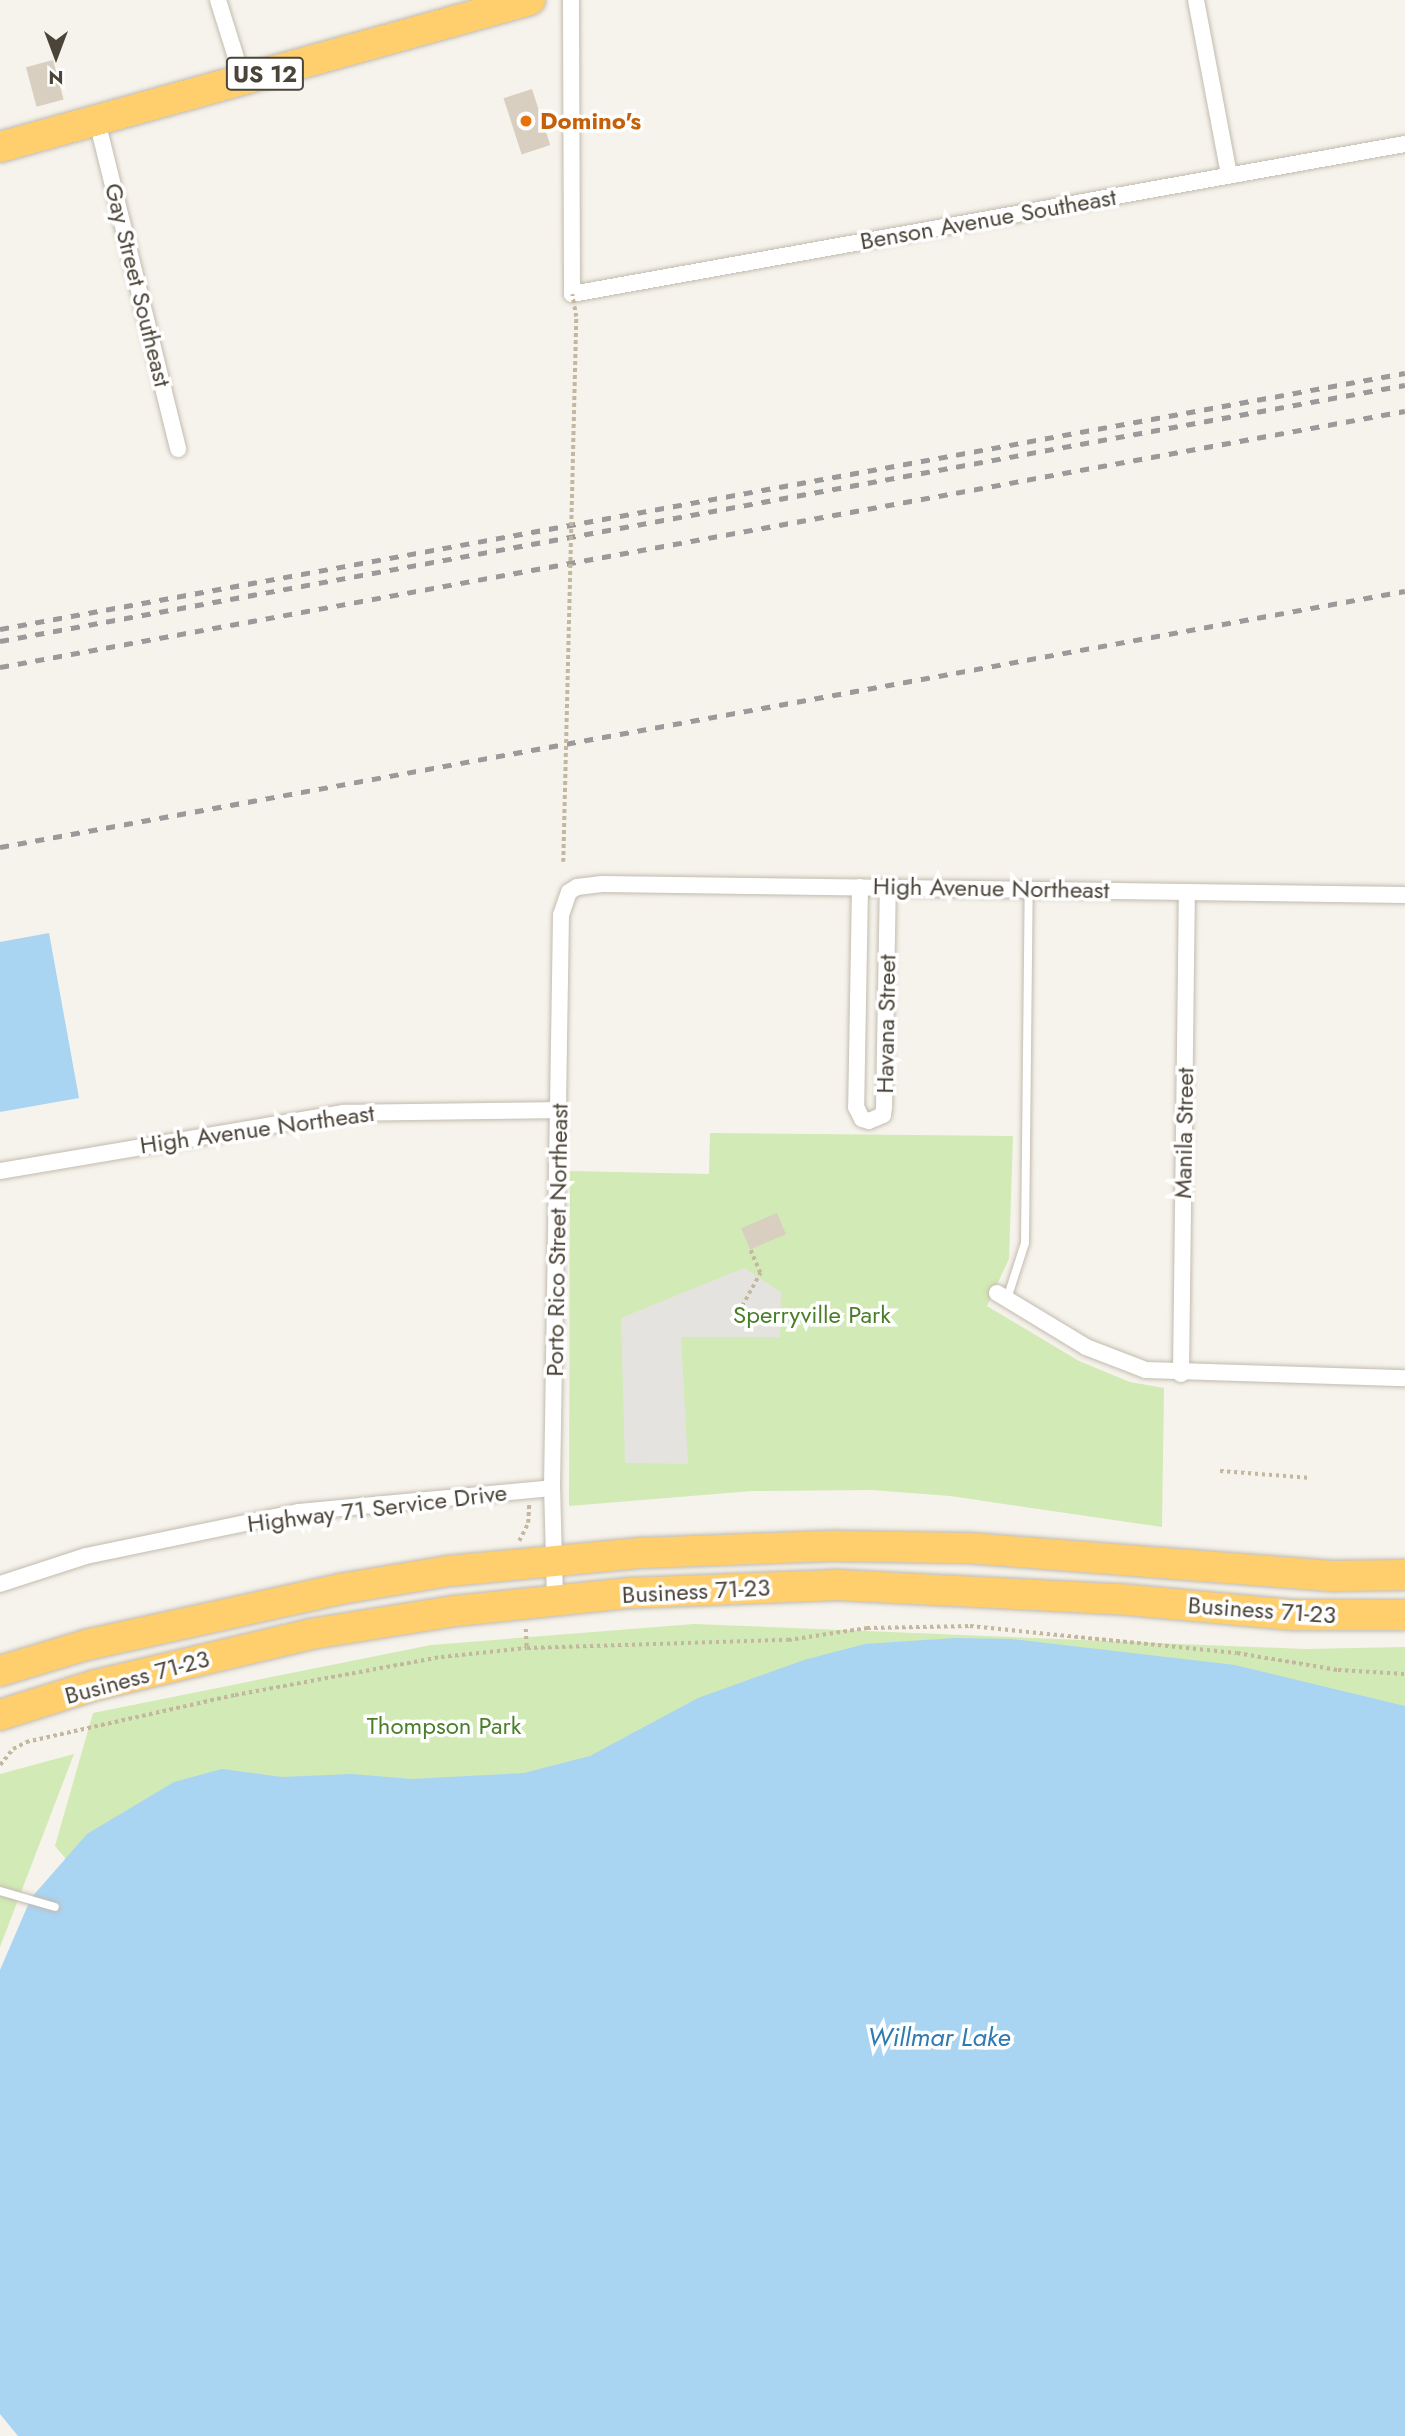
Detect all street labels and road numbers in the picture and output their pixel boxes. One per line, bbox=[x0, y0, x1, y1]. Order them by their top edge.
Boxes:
road number: US 12 bbox=[225, 54, 305, 94]
street label: Gay Street Southeast bbox=[99, 180, 177, 390]
street label: Benson Avenue Southeast bbox=[858, 182, 1118, 256]
street label: High Avenue Northeast bbox=[873, 872, 1109, 904]
street label: Havana Street bbox=[870, 954, 902, 1094]
street label: Manila Street bbox=[1168, 1067, 1200, 1199]
street label: High Avenue Northeast bbox=[138, 1098, 376, 1160]
street label: Porto Rico Street Northeast bbox=[540, 1103, 574, 1377]
street label: Highway 71 Service Drive bbox=[246, 1478, 508, 1538]
street label: Business 71-23 bbox=[621, 1573, 771, 1609]
street label: Business 71-23 bbox=[1187, 1590, 1337, 1630]
street label: Business 71-23 bbox=[62, 1644, 212, 1710]

